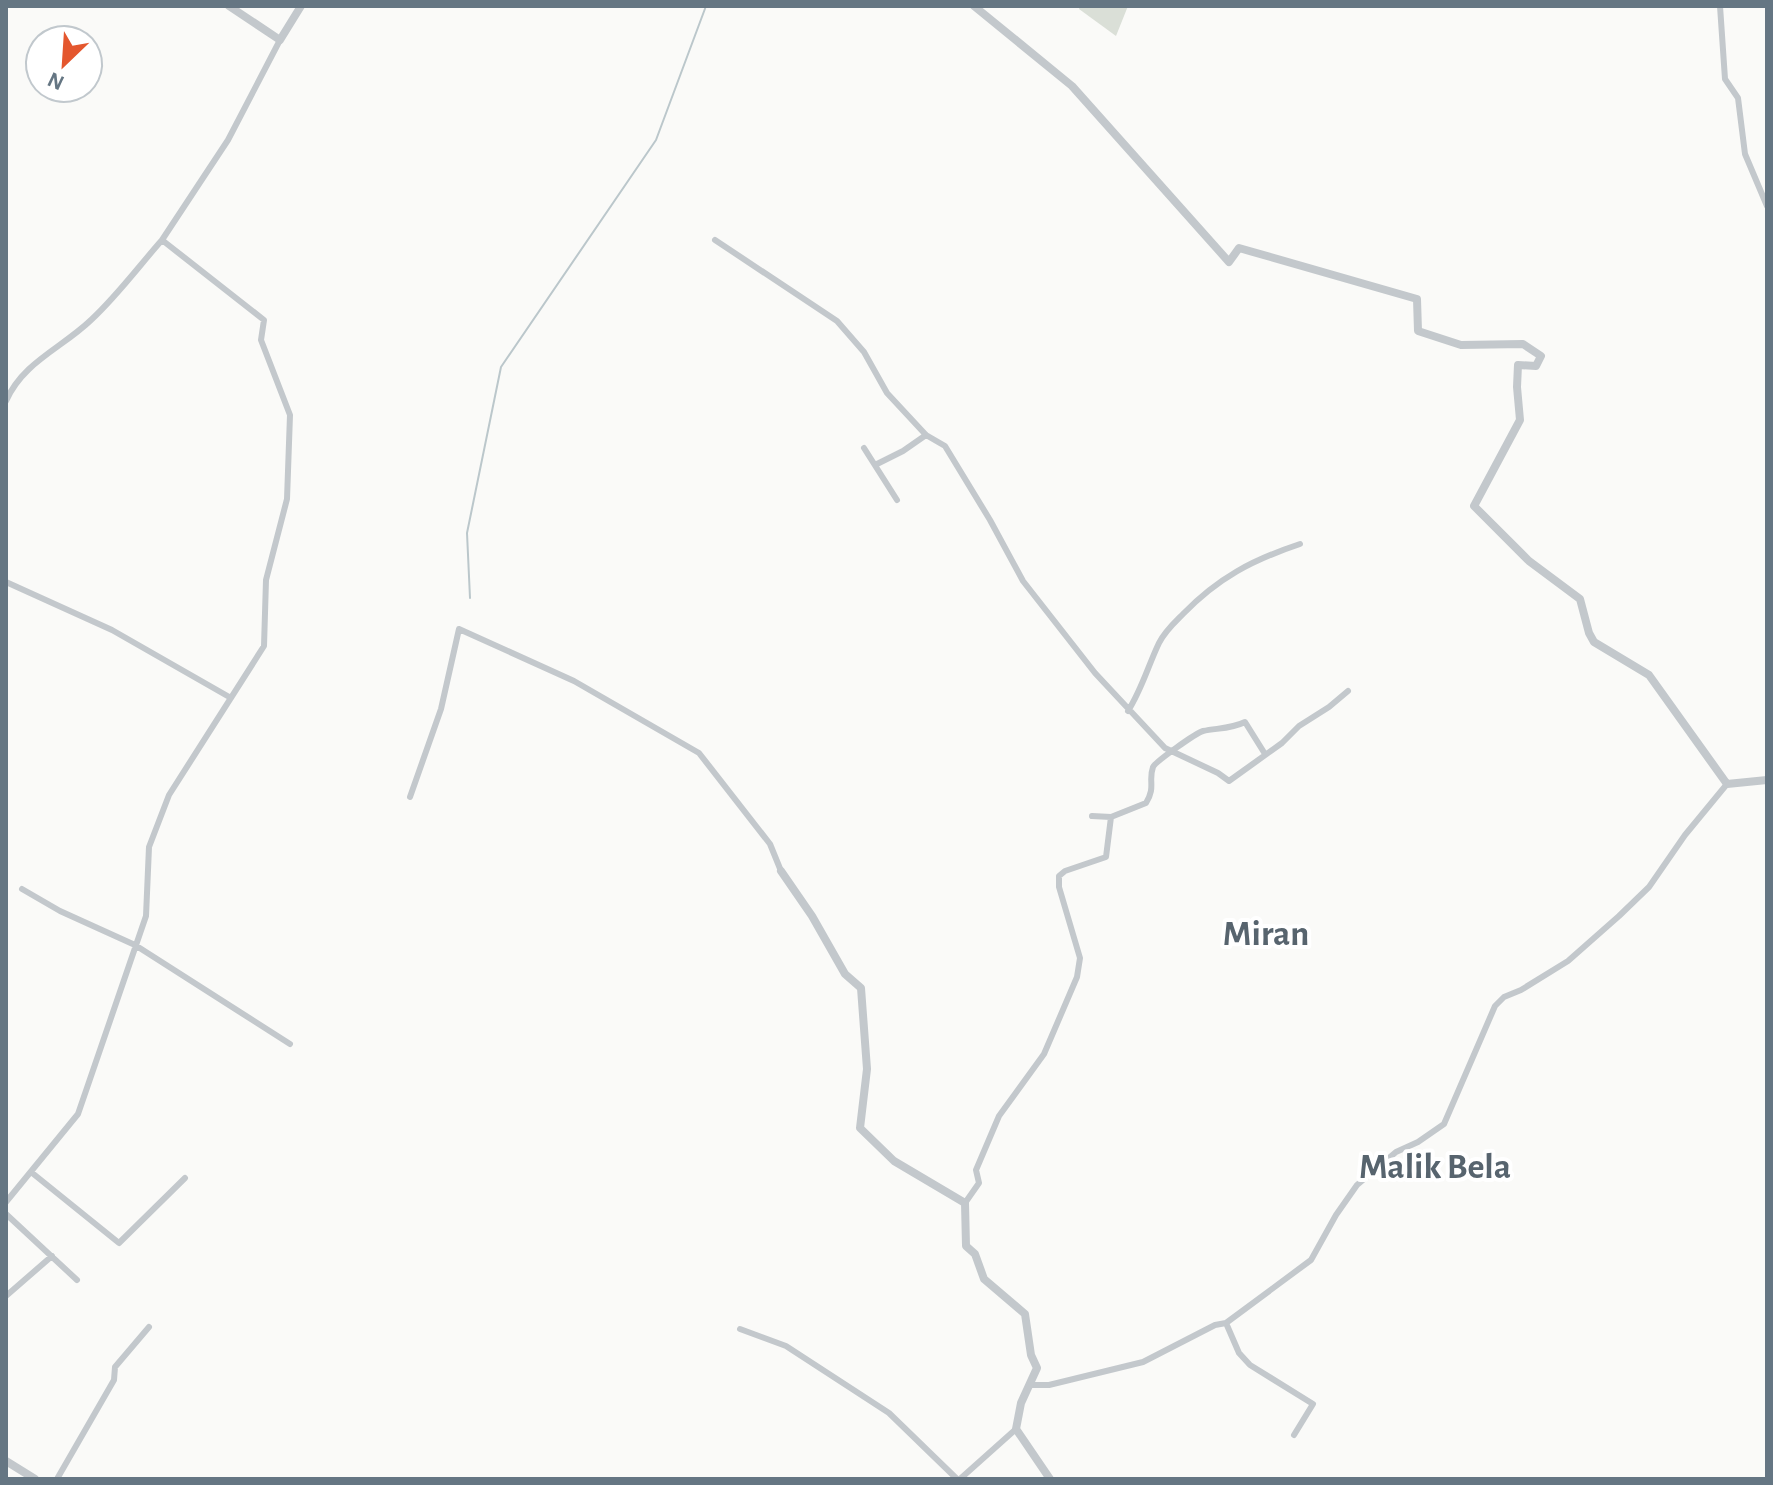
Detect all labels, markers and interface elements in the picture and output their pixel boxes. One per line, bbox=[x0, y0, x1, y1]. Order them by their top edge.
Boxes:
north arrow bbox=[24, 24, 104, 104]
text: N bbox=[44, 68, 68, 94]
district label: Miran bbox=[1223, 916, 1309, 952]
district label: Malik Bela bbox=[1359, 1149, 1511, 1185]

